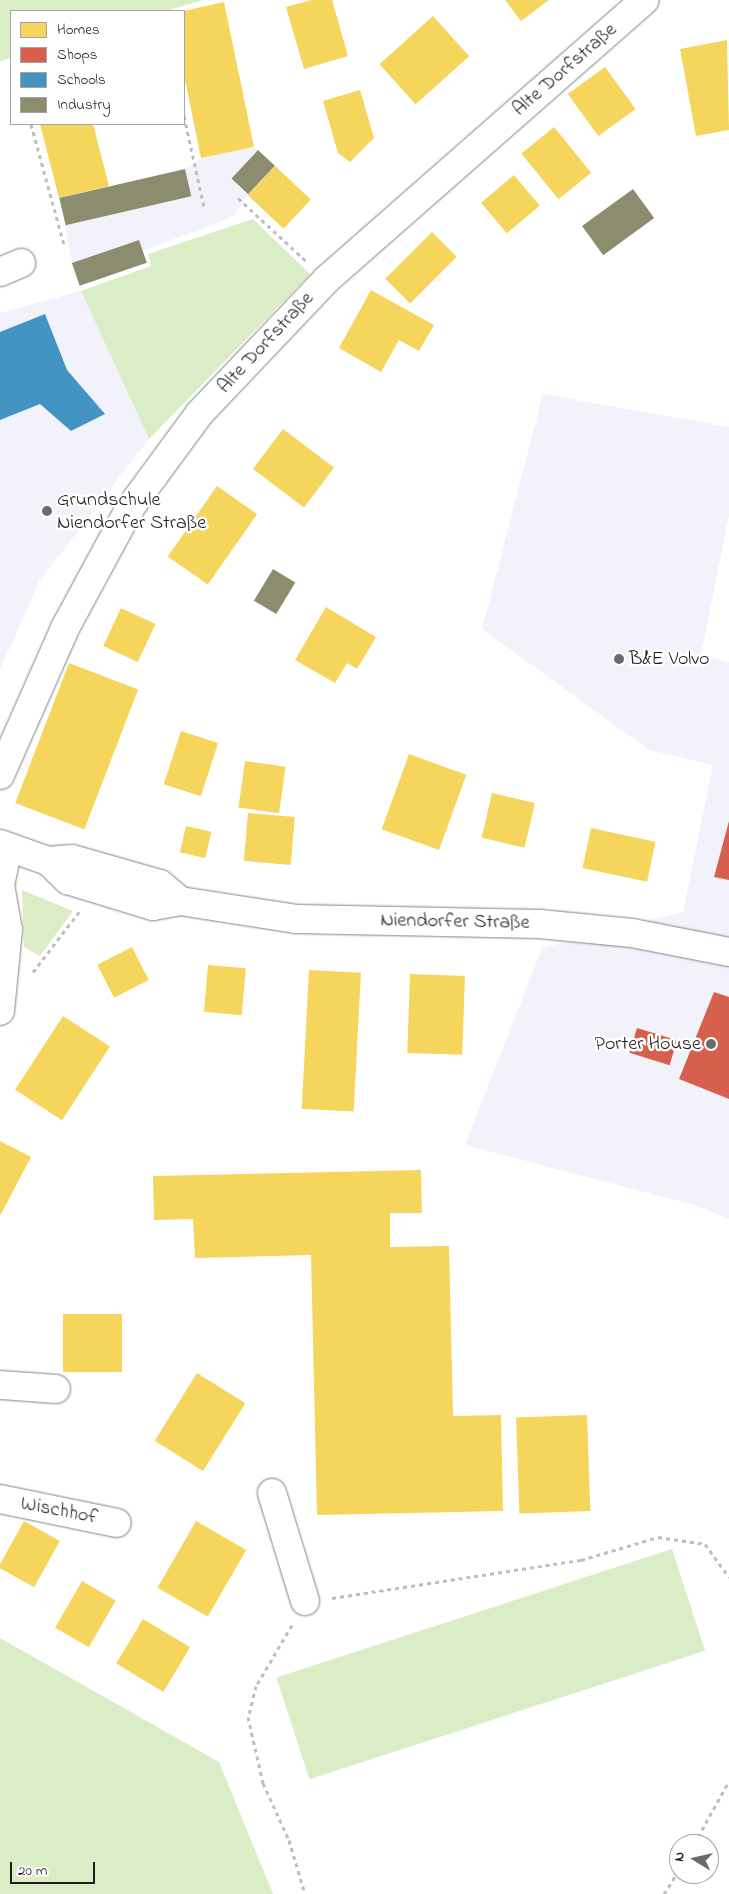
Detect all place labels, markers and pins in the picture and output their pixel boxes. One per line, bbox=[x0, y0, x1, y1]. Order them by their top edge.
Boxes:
place label: Grundschule Niendorfer Straße bbox=[57, 488, 206, 535]
marker: Grundschule Niendorfer Straße bbox=[41, 505, 53, 517]
place label: B&E Volvo bbox=[629, 647, 709, 671]
marker: B&E Volvo bbox=[613, 653, 625, 665]
place label: Porter House bbox=[595, 1032, 701, 1056]
marker: Porter House bbox=[705, 1038, 717, 1050]

